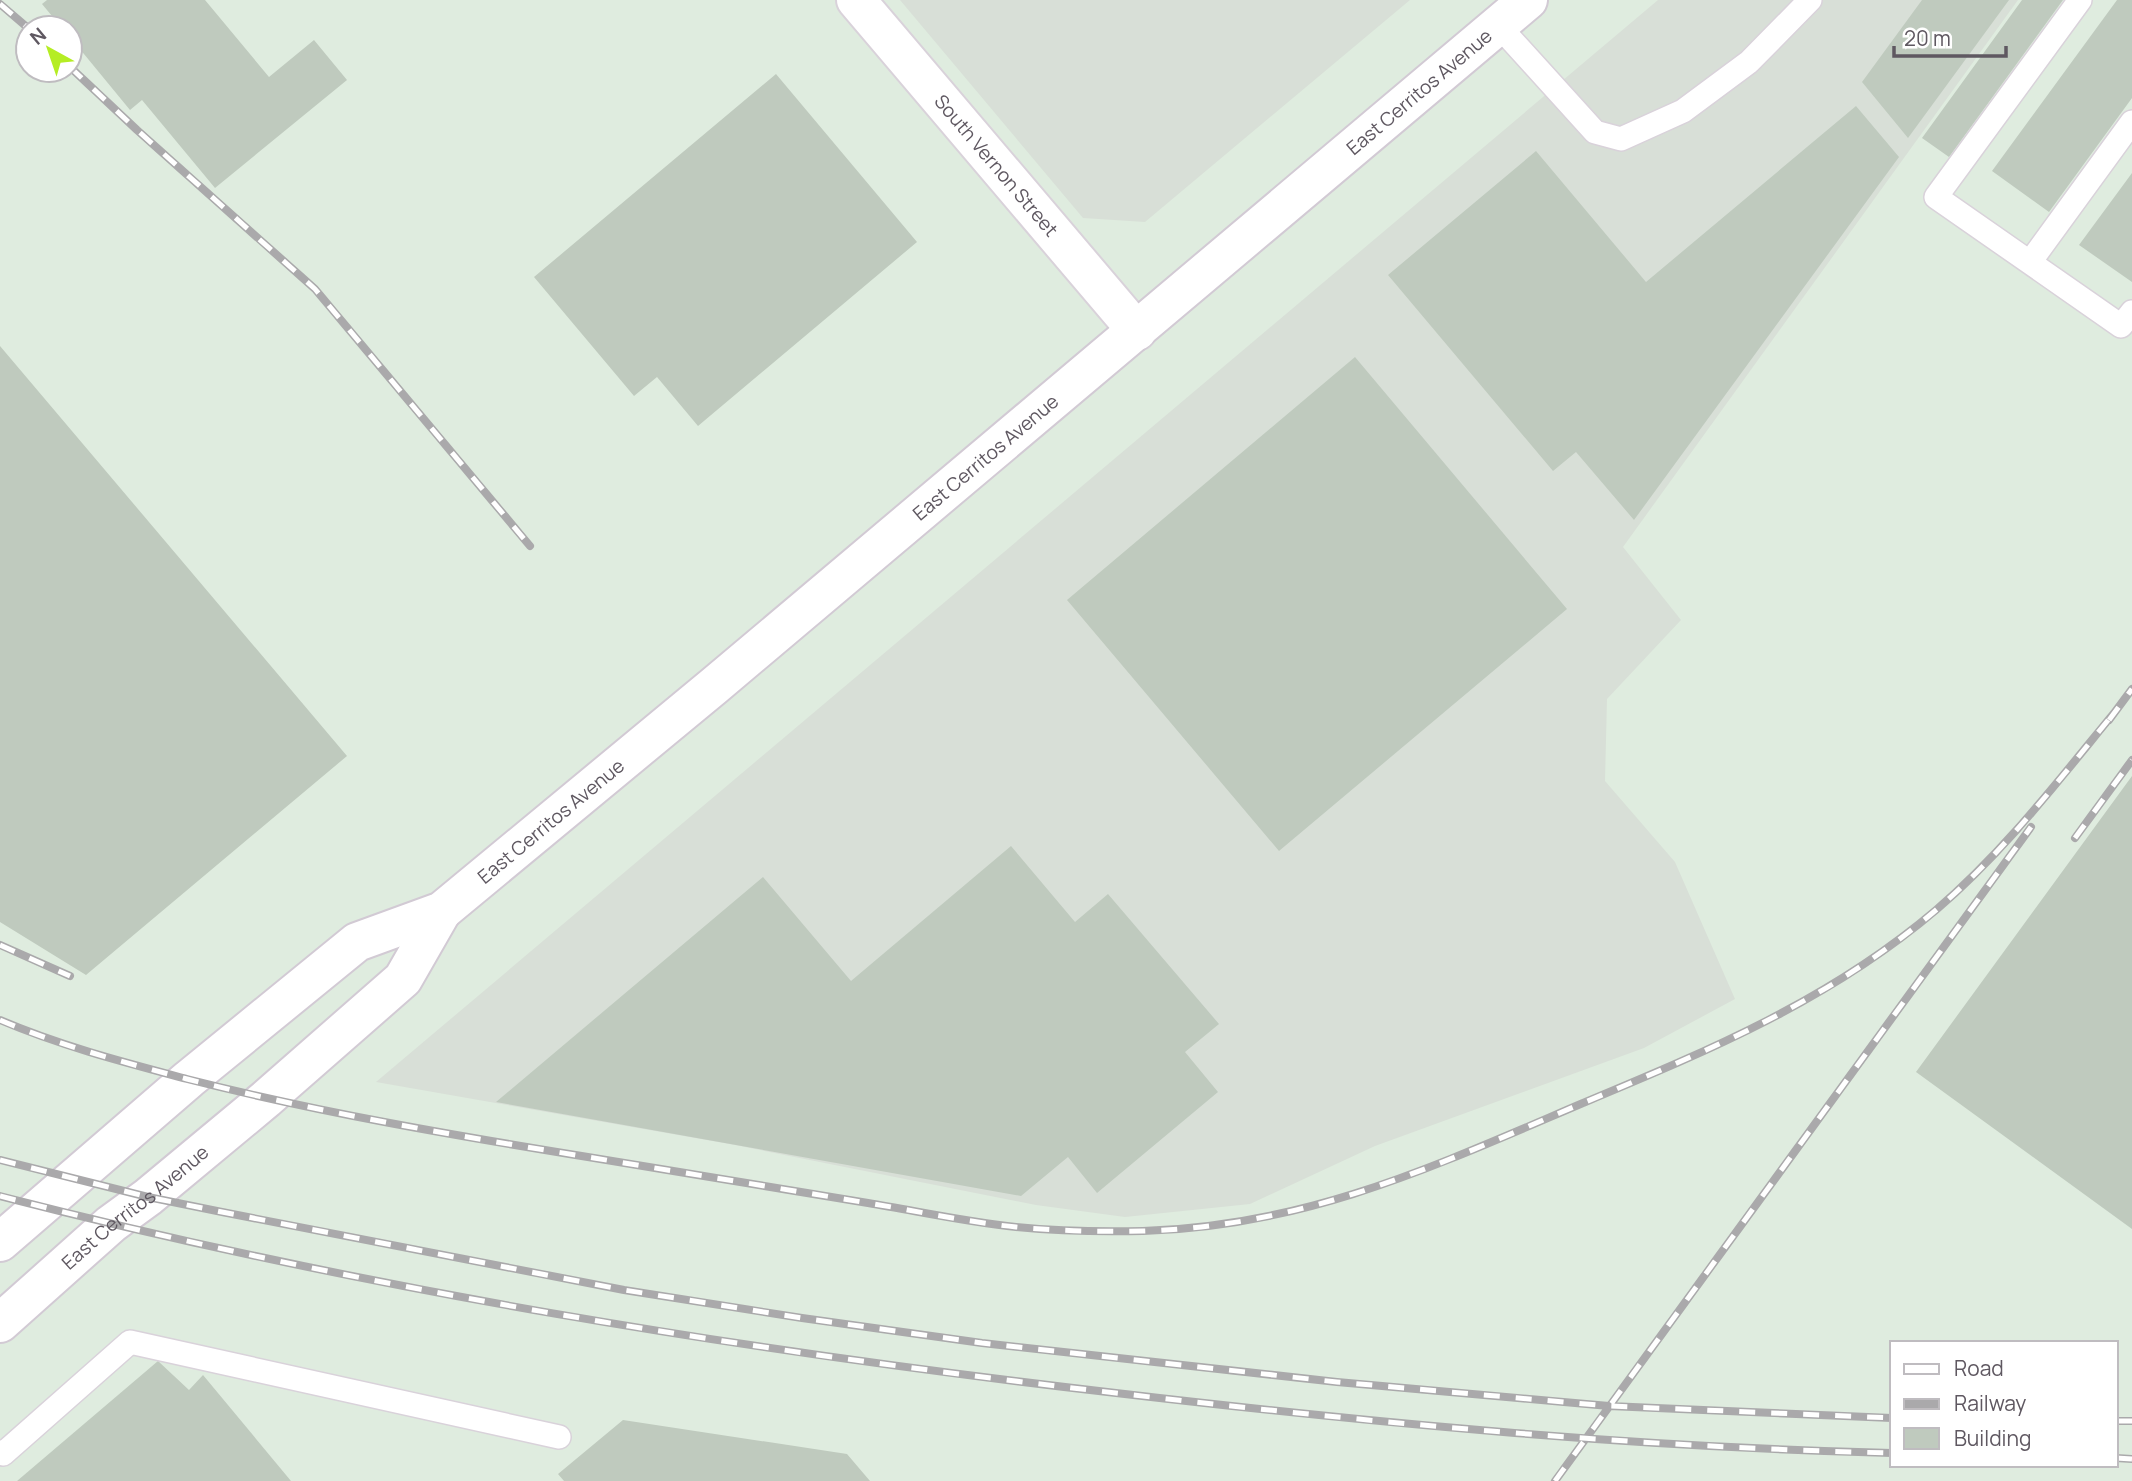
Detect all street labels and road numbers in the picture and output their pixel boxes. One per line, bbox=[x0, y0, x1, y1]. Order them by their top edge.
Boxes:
street label: East Cerritos Avenue bbox=[1341, 23, 1497, 161]
street label: South Vernon Street bbox=[929, 89, 1064, 242]
street label: East Cerritos Avenue bbox=[907, 388, 1064, 526]
street label: East Cerritos Avenue bbox=[472, 753, 630, 889]
street label: East Cerritos Avenue bbox=[56, 1139, 214, 1275]

